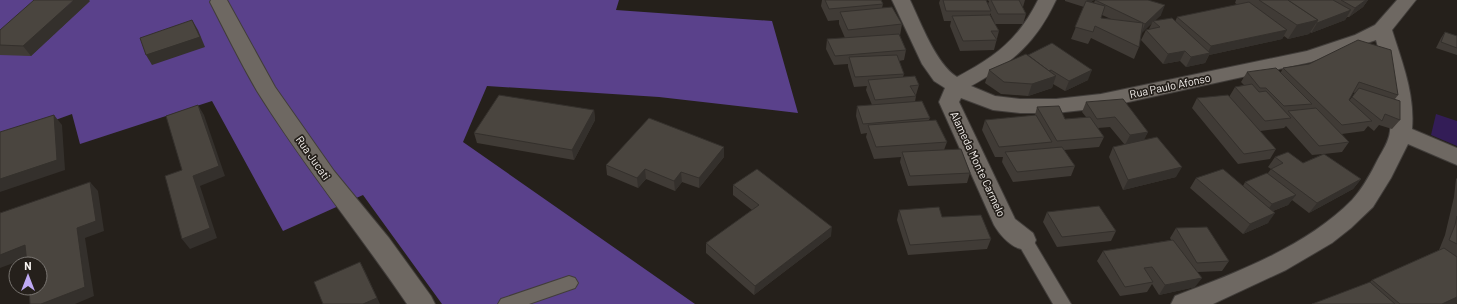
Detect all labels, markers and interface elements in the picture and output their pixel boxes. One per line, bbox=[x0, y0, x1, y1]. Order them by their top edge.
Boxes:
street label: Rua Paulo Afonso bbox=[1128, 71, 1212, 100]
street label: Alameda Monte Carmelo bbox=[948, 109, 1009, 219]
street label: Rua Jucati bbox=[294, 133, 333, 182]
north arrow bbox=[8, 256, 48, 296]
text: N bbox=[24, 259, 32, 272]

